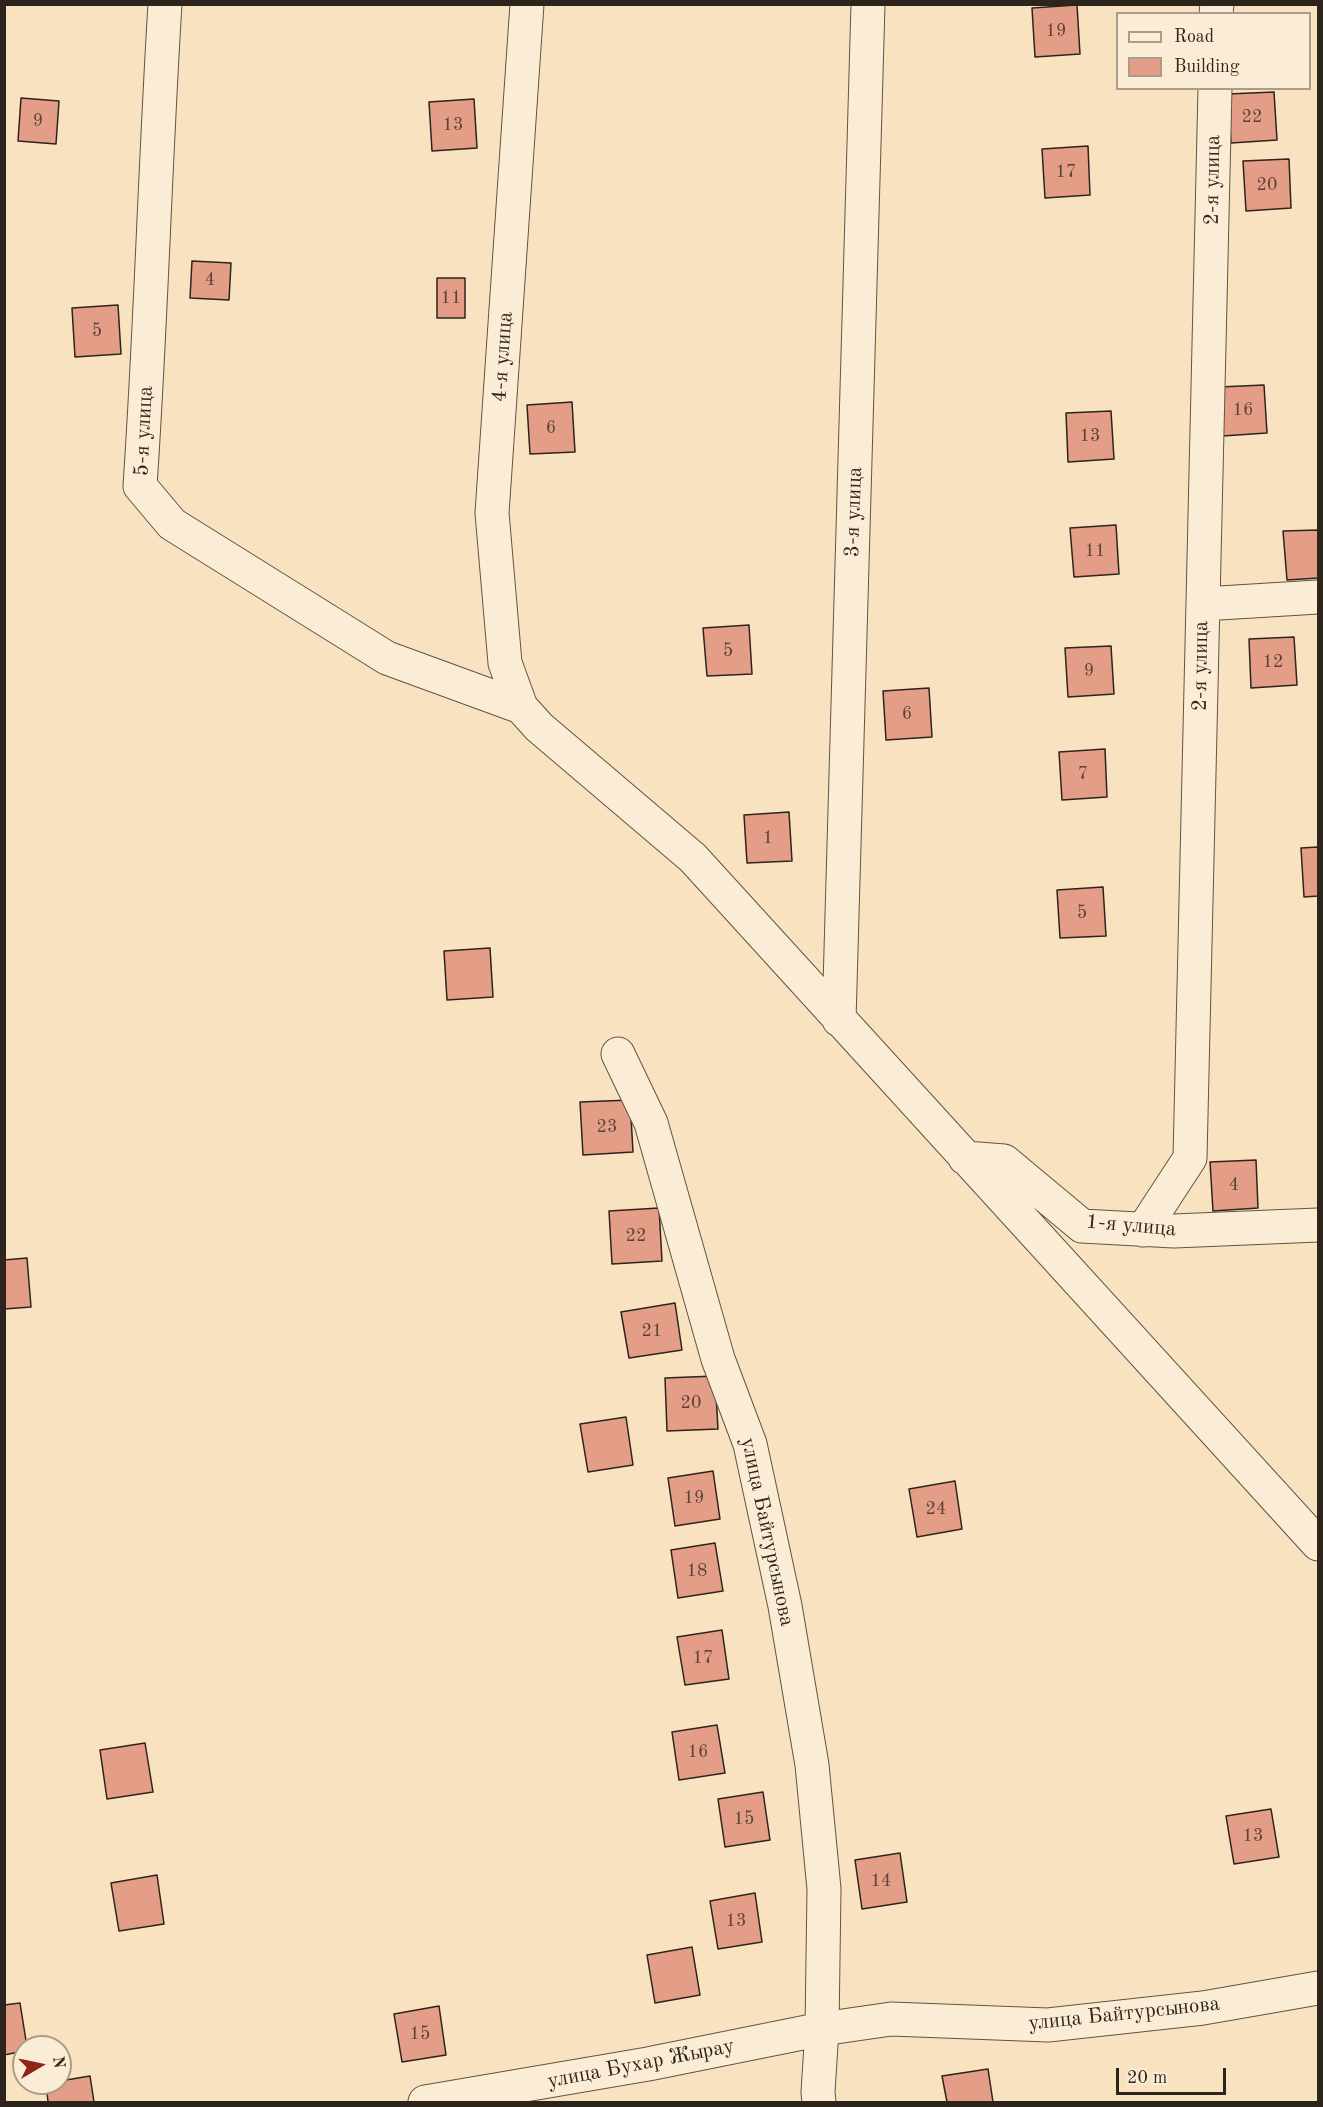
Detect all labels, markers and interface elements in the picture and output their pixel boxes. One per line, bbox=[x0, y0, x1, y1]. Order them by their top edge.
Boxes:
legend bbox=[1116, 12, 1311, 90]
house number: 19 bbox=[1046, 20, 1066, 42]
text: Road bbox=[1174, 28, 1214, 46]
text: Building bbox=[1174, 58, 1239, 76]
house number: 22 bbox=[1242, 106, 1262, 128]
house number: 9 bbox=[33, 110, 43, 132]
house number: 13 bbox=[443, 114, 463, 136]
street label: 2-я улица bbox=[1200, 135, 1226, 225]
house number: 17 bbox=[1056, 161, 1076, 183]
house number: 20 bbox=[1257, 174, 1277, 196]
house number: 4 bbox=[205, 269, 215, 291]
house number: 11 bbox=[441, 287, 461, 309]
street label: 4-я улица bbox=[487, 311, 519, 403]
house number: 5 bbox=[92, 320, 102, 342]
street label: 5-я улица bbox=[129, 385, 159, 477]
house number: 16 bbox=[1233, 399, 1253, 421]
house number: 6 bbox=[546, 417, 556, 439]
house number: 13 bbox=[1080, 425, 1100, 447]
street label: 3-я улица bbox=[840, 466, 868, 558]
house number: 11 bbox=[1085, 540, 1105, 562]
street label: 2-я улица bbox=[1188, 621, 1214, 711]
house number: 5 bbox=[723, 640, 733, 662]
house number: 12 bbox=[1263, 651, 1283, 673]
house number: 9 bbox=[1084, 660, 1094, 682]
house number: 6 bbox=[902, 703, 912, 725]
house number: 7 bbox=[1078, 763, 1088, 785]
house number: 1 bbox=[763, 827, 773, 849]
house number: 5 bbox=[1077, 902, 1087, 924]
house number: 23 bbox=[597, 1116, 617, 1138]
house number: 4 bbox=[1229, 1174, 1239, 1196]
street label: 1-я улица bbox=[1085, 1210, 1177, 1242]
house number: 22 bbox=[626, 1225, 646, 1247]
house number: 21 bbox=[642, 1320, 662, 1342]
house number: 20 bbox=[681, 1392, 701, 1414]
street label: улица Байтурсынова bbox=[735, 1435, 799, 1629]
house number: 19 bbox=[684, 1487, 704, 1509]
house number: 24 bbox=[926, 1498, 946, 1520]
house number: 18 bbox=[687, 1560, 707, 1582]
house number: 17 bbox=[693, 1647, 713, 1669]
house number: 16 bbox=[688, 1741, 708, 1763]
house number: 15 bbox=[734, 1808, 754, 1830]
house number: 13 bbox=[1243, 1825, 1263, 1847]
house number: 14 bbox=[871, 1870, 891, 1892]
house number: 13 bbox=[726, 1910, 746, 1932]
street label: улица Байтурсынова bbox=[1027, 1991, 1221, 2037]
house number: 15 bbox=[410, 2023, 430, 2045]
street label: улица Бухар Жырау bbox=[545, 2034, 737, 2094]
north arrow bbox=[12, 2035, 72, 2095]
text: N bbox=[49, 2055, 67, 2070]
scale bar bbox=[1119, 2056, 1228, 2094]
text: 20 m bbox=[1127, 2069, 1167, 2087]

